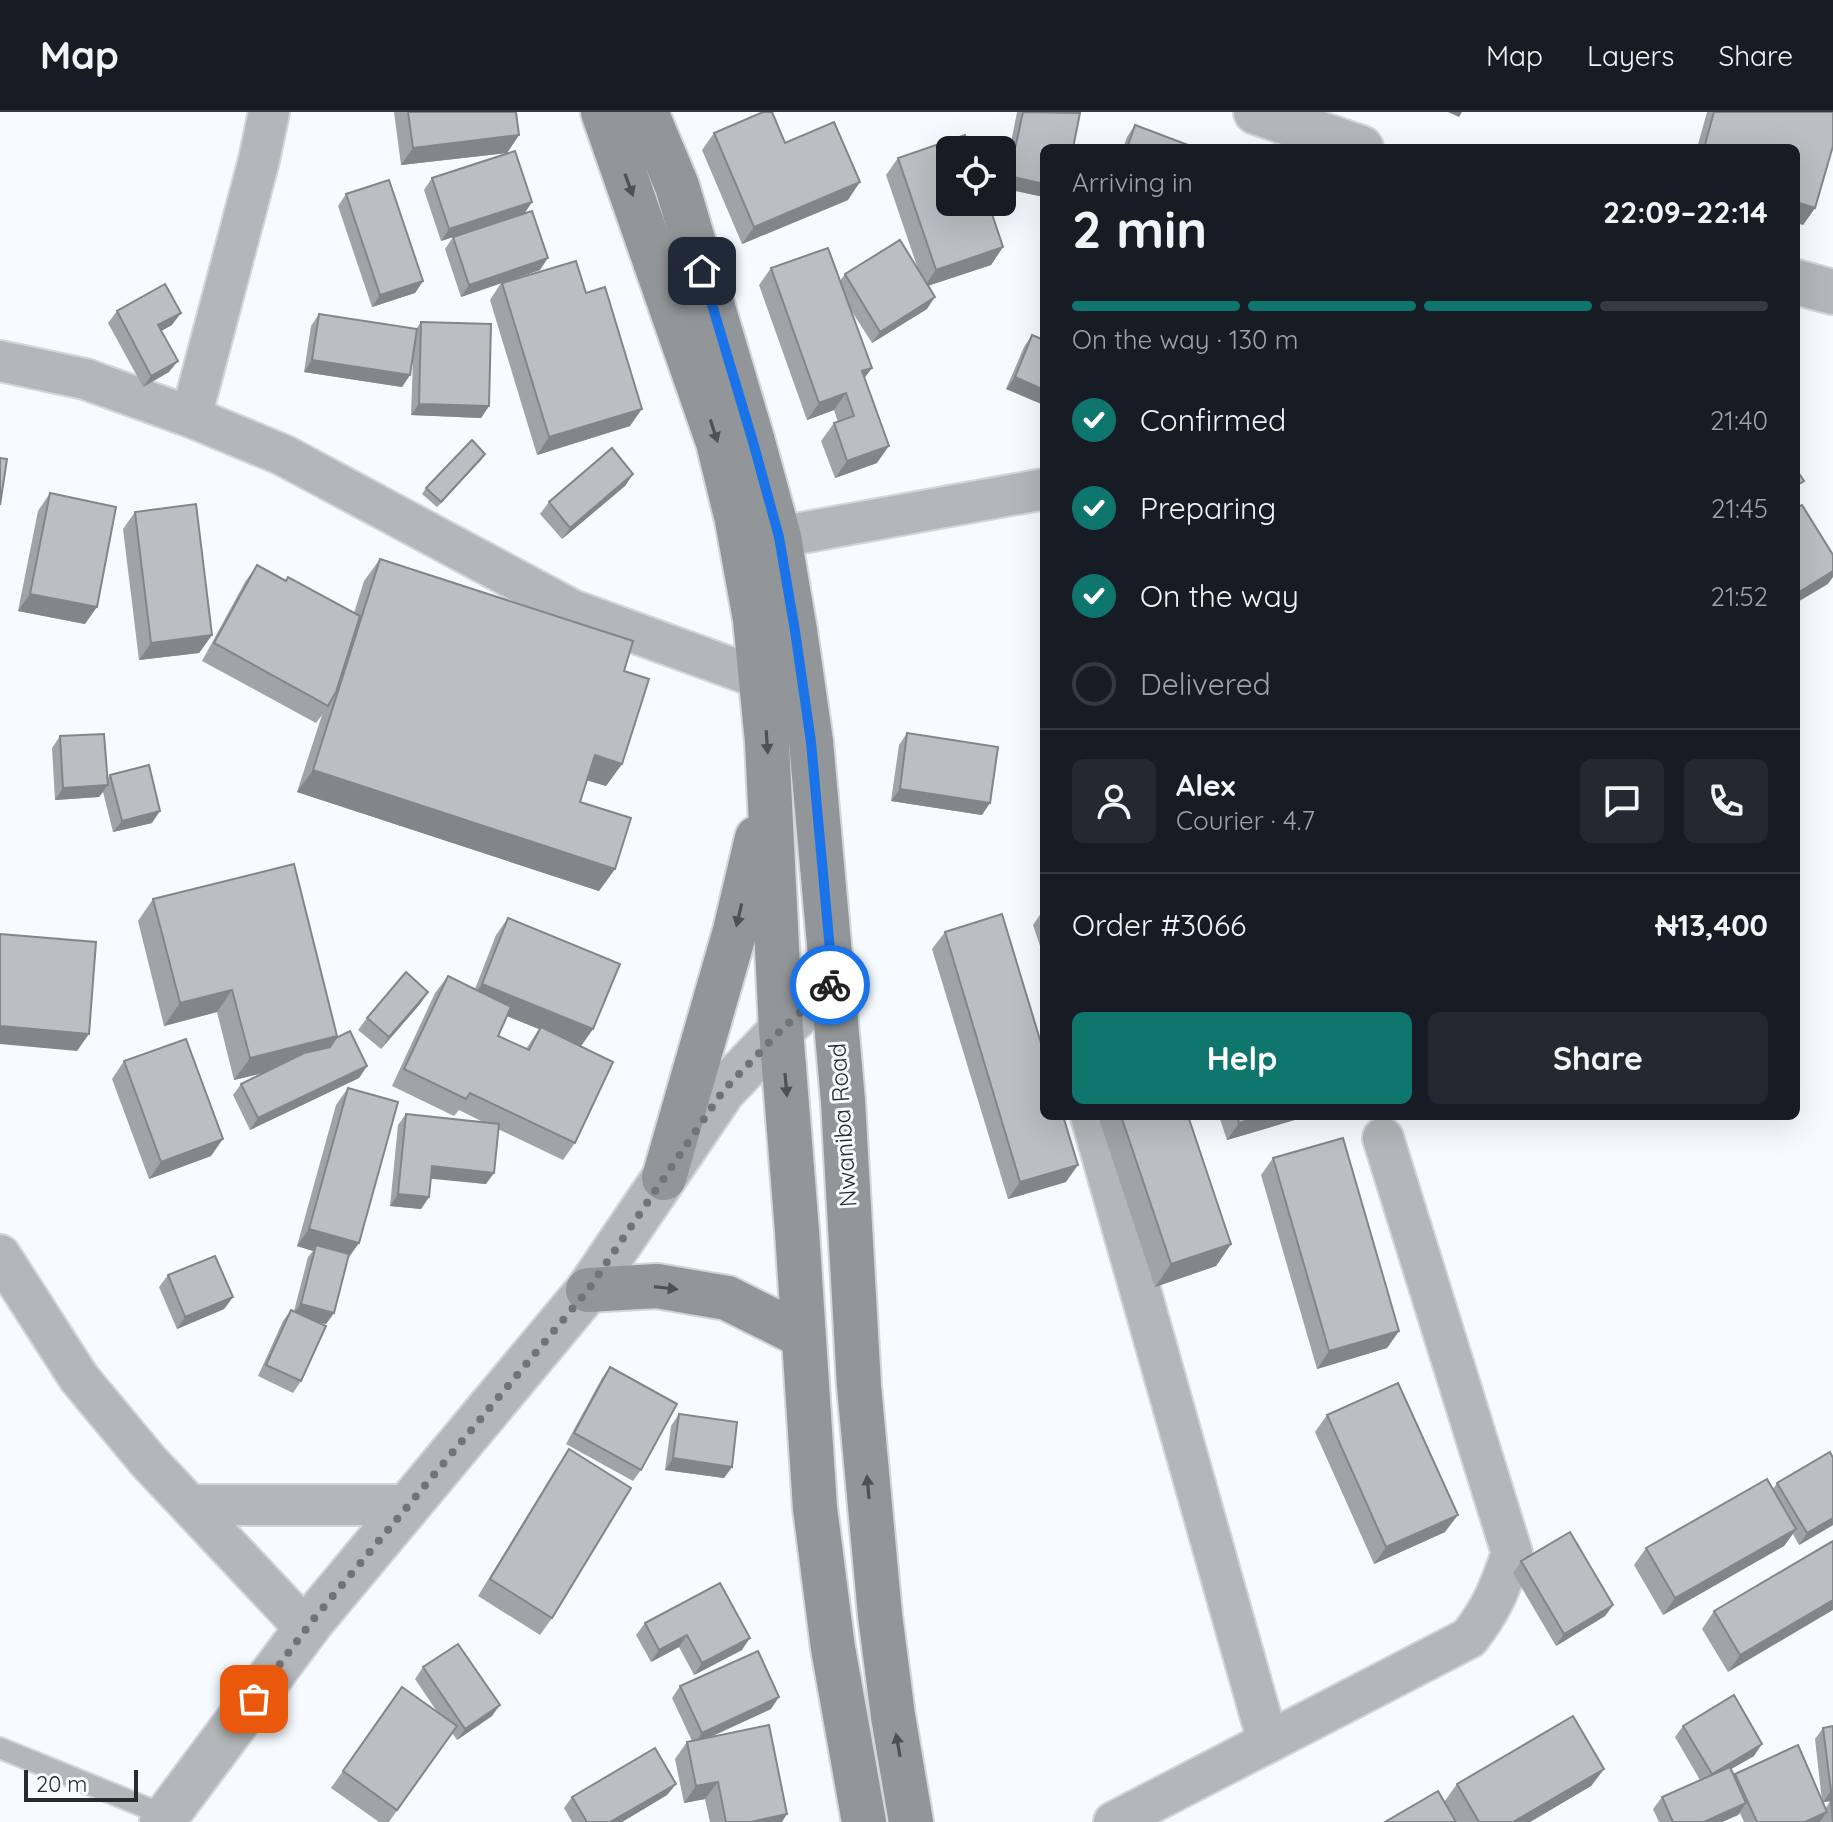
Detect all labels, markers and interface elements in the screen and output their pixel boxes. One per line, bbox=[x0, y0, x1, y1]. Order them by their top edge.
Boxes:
text: Map bbox=[40, 31, 119, 79]
text: Map bbox=[1486, 38, 1543, 73]
text: Layers bbox=[1587, 38, 1674, 73]
text: Share bbox=[1718, 38, 1793, 73]
map controls bbox=[936, 136, 1016, 216]
button: locate bbox=[936, 136, 1016, 216]
text: Arriving in bbox=[1072, 166, 1193, 199]
one-way arrow bbox=[624, 174, 636, 198]
text: 22:09–22:14 bbox=[1603, 193, 1768, 231]
text: 2 min bbox=[1072, 196, 1207, 261]
pin bbox=[668, 237, 736, 305]
icon: home bbox=[680, 249, 724, 293]
text: On the way · 130 m bbox=[1072, 323, 1298, 356]
icon: check bbox=[1072, 398, 1116, 442]
text: Confirmed bbox=[1140, 401, 1286, 439]
text: 21:40 bbox=[1710, 404, 1768, 437]
one-way arrow bbox=[709, 419, 721, 443]
icon: check bbox=[1072, 486, 1116, 530]
text: Preparing bbox=[1140, 489, 1276, 527]
text: 21:45 bbox=[1711, 492, 1768, 525]
icon: check bbox=[1072, 574, 1116, 618]
text: On the way bbox=[1140, 577, 1299, 615]
text: 21:52 bbox=[1711, 580, 1768, 613]
text: Delivered bbox=[1140, 665, 1271, 703]
one-way arrow bbox=[761, 730, 774, 755]
button: person bbox=[1072, 759, 1156, 843]
button: chat bbox=[1580, 759, 1664, 843]
button: phone bbox=[1684, 759, 1768, 843]
text: Alex bbox=[1176, 766, 1235, 804]
text: Courier · 4.7 bbox=[1176, 804, 1315, 837]
one-way arrow bbox=[732, 903, 745, 928]
text: Order #3066 bbox=[1072, 906, 1246, 944]
text: ₦13,400 bbox=[1655, 906, 1768, 944]
courier bbox=[790, 945, 870, 1025]
icon: bike bbox=[808, 963, 852, 1007]
button: Help bbox=[1072, 1012, 1412, 1104]
button: Share bbox=[1428, 1012, 1768, 1104]
street label: Nwaniba Road bbox=[821, 1042, 863, 1208]
one-way arrow bbox=[779, 1073, 792, 1098]
one-way arrow bbox=[654, 1282, 679, 1295]
one-way arrow bbox=[861, 1474, 874, 1499]
pin bbox=[220, 1665, 288, 1733]
icon: bag bbox=[232, 1677, 276, 1721]
one-way arrow bbox=[891, 1732, 904, 1757]
scale bar bbox=[24, 1766, 138, 1802]
text: 20 m bbox=[36, 1770, 87, 1798]

